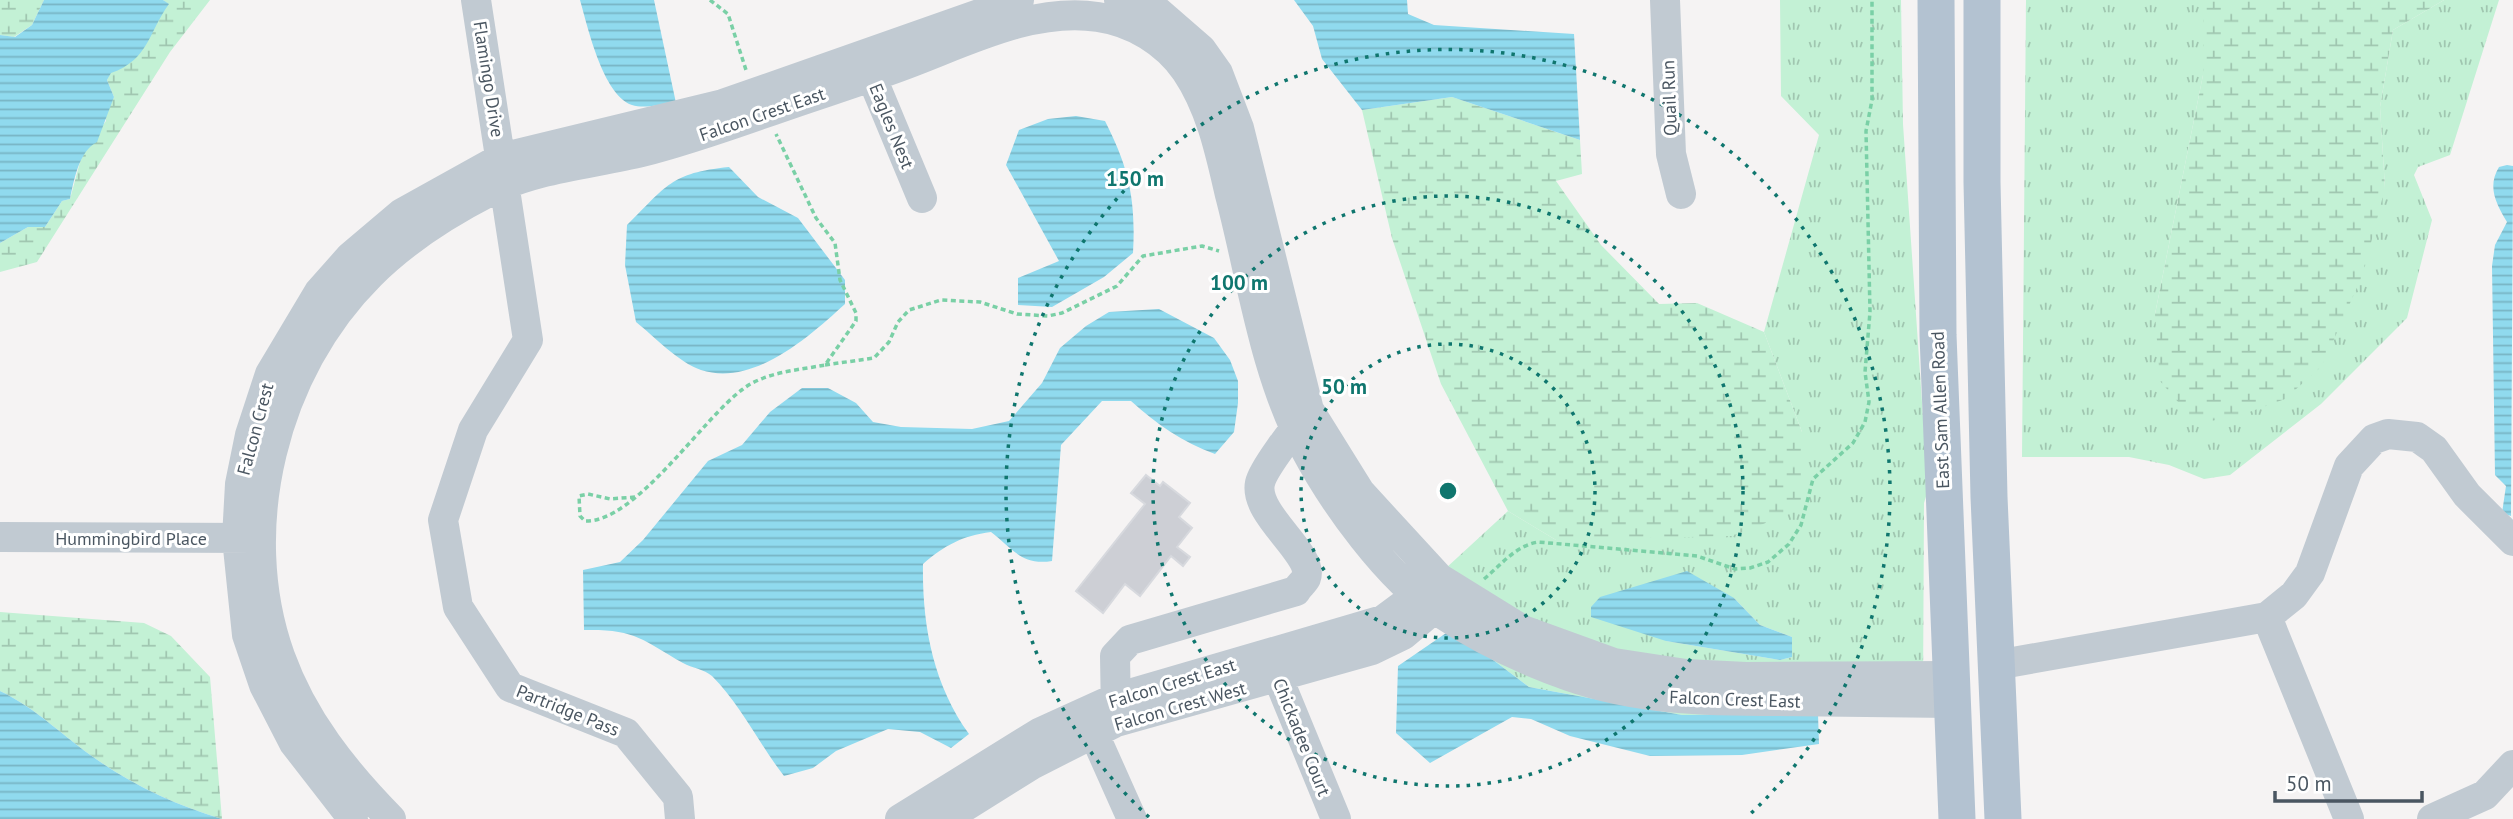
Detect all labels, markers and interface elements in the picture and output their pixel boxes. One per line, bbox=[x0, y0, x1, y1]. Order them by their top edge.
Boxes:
street label: Flamingo Drive bbox=[468, 19, 510, 139]
street label: Quail Run bbox=[1656, 60, 1682, 136]
street label: Eagles Nest bbox=[864, 80, 920, 172]
street label: Falcon Crest East bbox=[696, 82, 828, 146]
text: 150 m bbox=[1106, 165, 1164, 192]
text: 100 m bbox=[1210, 269, 1268, 296]
street label: East Sam Allen Road bbox=[1926, 331, 1954, 489]
text: 50 m bbox=[1321, 373, 1367, 400]
street label: Falcon Crest bbox=[232, 380, 278, 478]
centre of rings bbox=[1436, 479, 1460, 503]
street label: Hummingbird Place bbox=[55, 527, 207, 550]
street label: Falcon Crest East bbox=[1106, 653, 1238, 713]
street label: Chickadee Court bbox=[1268, 675, 1336, 799]
street label: Falcon Crest West bbox=[1112, 676, 1248, 736]
street label: Partridge Pass bbox=[513, 679, 623, 741]
street label: Falcon Crest East bbox=[1669, 685, 1801, 713]
scale bar bbox=[2275, 760, 2422, 804]
text: 50 m bbox=[2286, 770, 2332, 797]

